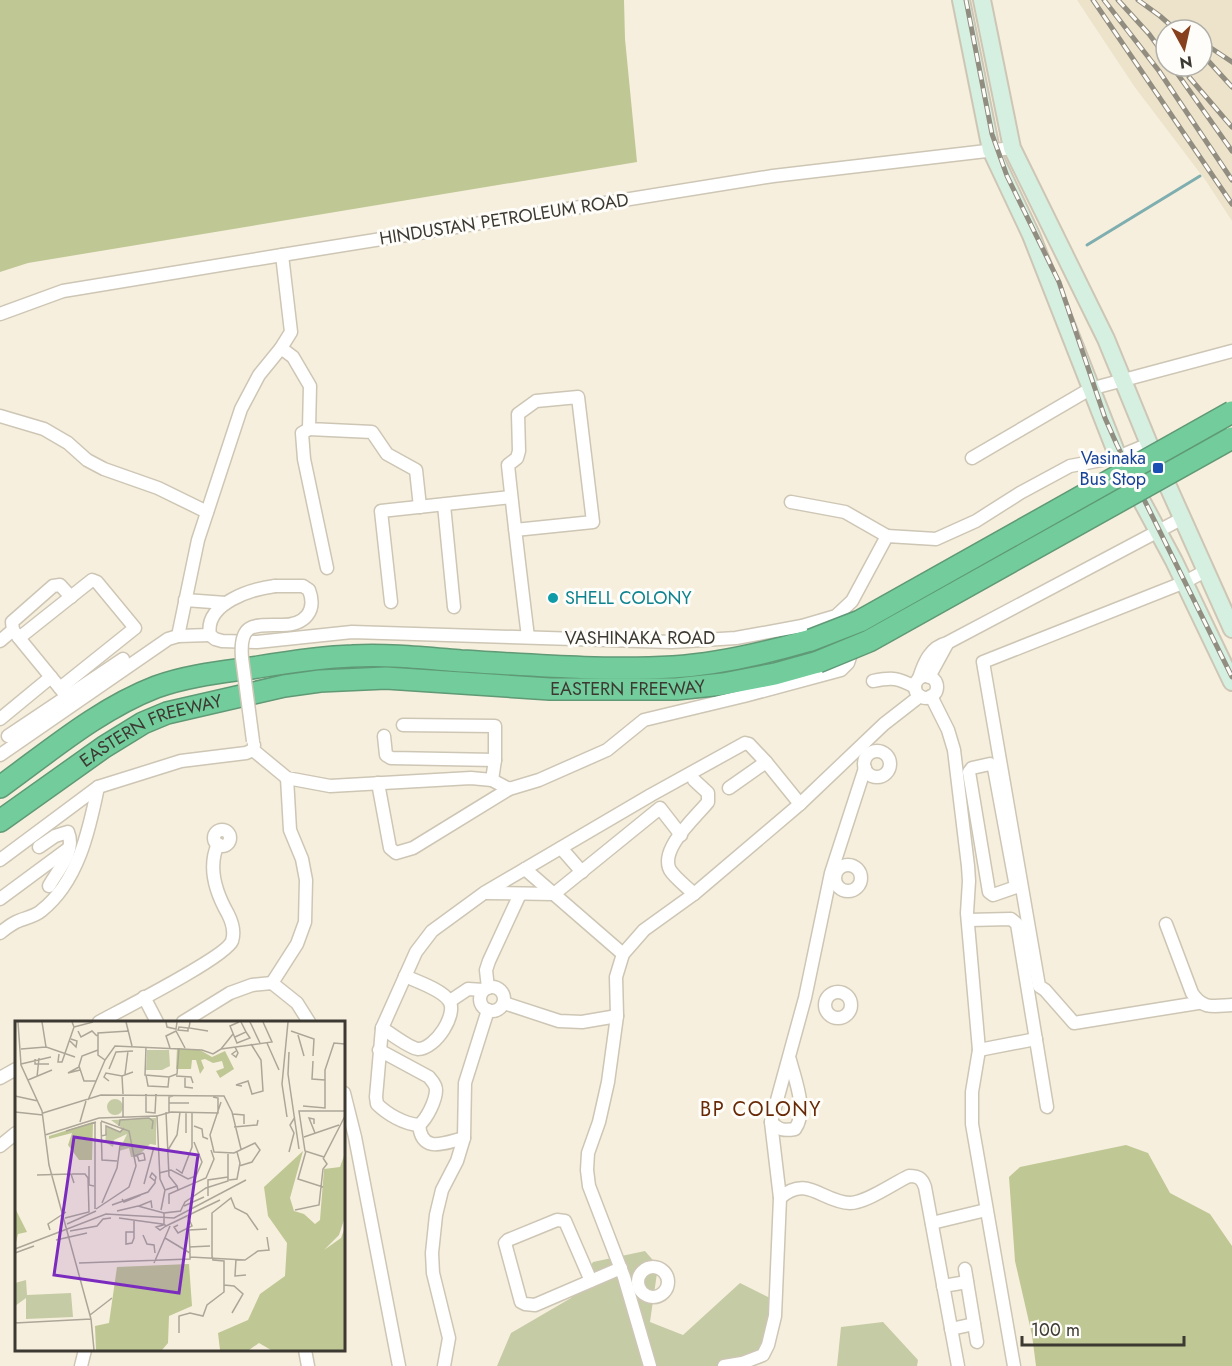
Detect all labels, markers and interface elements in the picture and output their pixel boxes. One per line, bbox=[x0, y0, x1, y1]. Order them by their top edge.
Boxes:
north arrow bbox=[1154, 18, 1214, 78]
text: N bbox=[1178, 50, 1194, 75]
street label: HINDUSTAN PETROLEUM ROAD bbox=[378, 186, 630, 252]
place label: Vasinaka Bus Stop bbox=[1080, 445, 1146, 492]
marker: Vasinaka Bus Stop bbox=[1151, 461, 1165, 475]
place label: SHELL COLONY bbox=[565, 585, 693, 611]
marker: SHELL COLONY bbox=[546, 591, 560, 605]
street label: VASHINAKA ROAD bbox=[565, 625, 715, 651]
street label: EASTERN FREEWAY bbox=[550, 673, 707, 703]
street label: EASTERN FREEWAY bbox=[74, 688, 225, 773]
inset map bbox=[15, 1021, 345, 1351]
district label: BP COLONY bbox=[700, 1095, 822, 1124]
scale bar bbox=[1022, 1309, 1184, 1347]
text: 100 m bbox=[1031, 1317, 1080, 1343]

